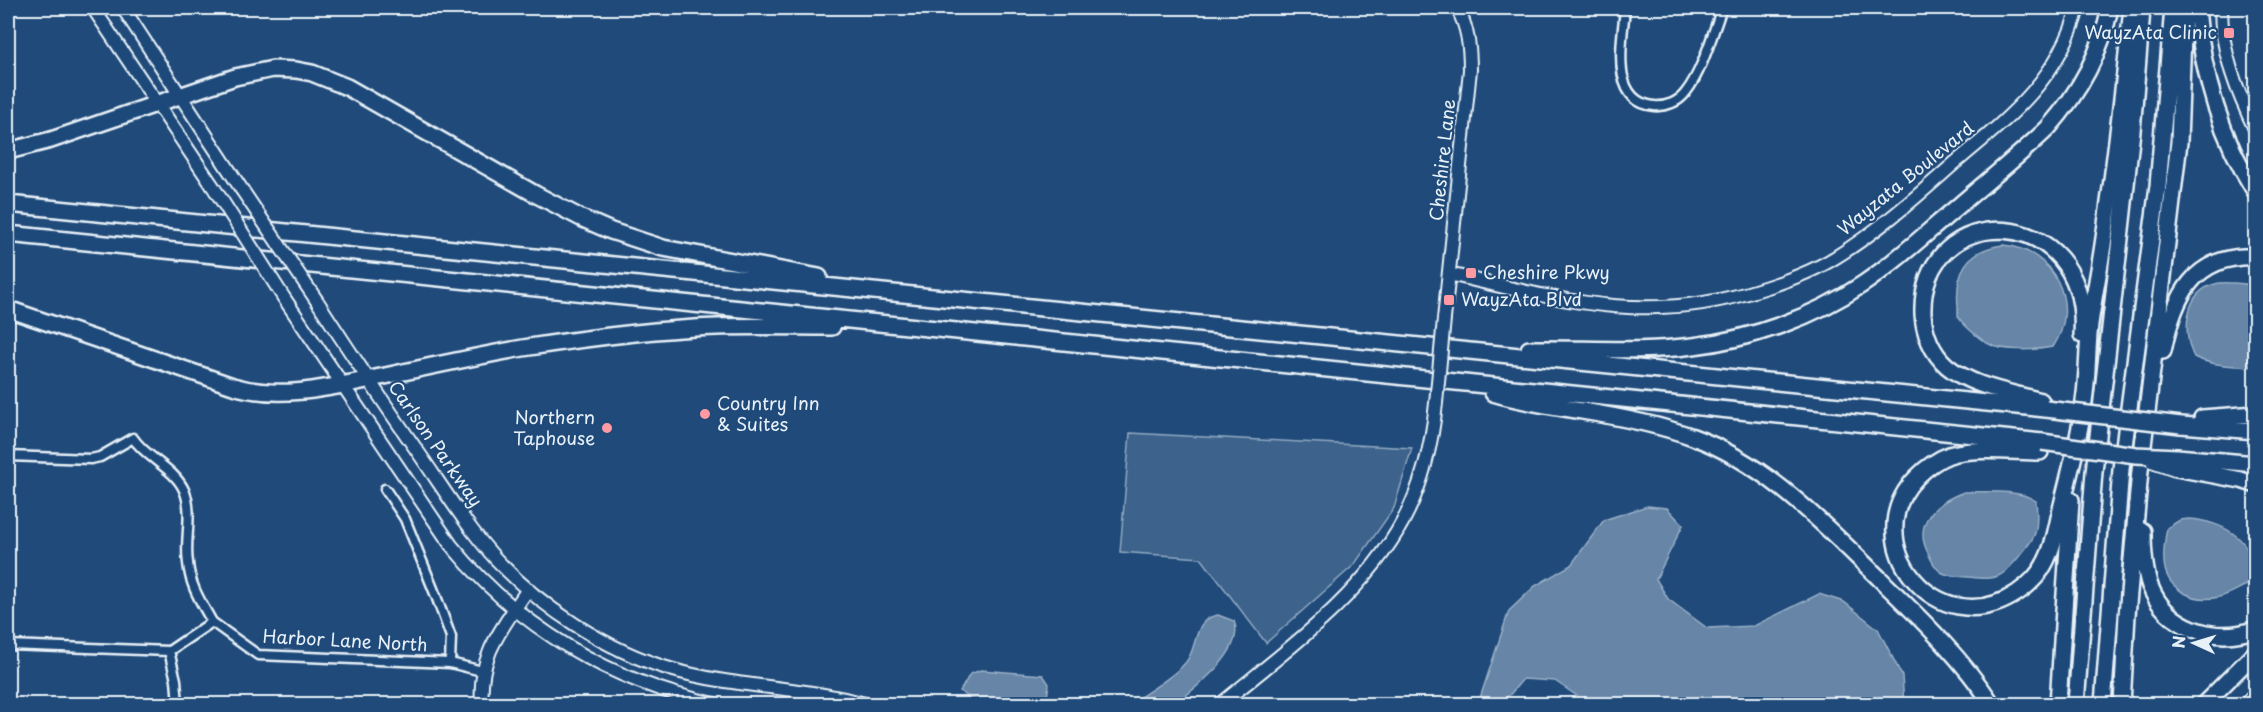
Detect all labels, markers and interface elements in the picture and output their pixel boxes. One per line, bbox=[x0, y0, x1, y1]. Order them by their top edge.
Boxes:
place label: WayzAta Clinic bbox=[2084, 18, 2217, 45]
marker: WayzAta Clinic bbox=[2222, 26, 2236, 40]
street label: Cheshire Lane bbox=[1422, 97, 1461, 222]
street label: Wayzata Boulevard bbox=[1831, 114, 1979, 241]
place label: Cheshire Pkwy bbox=[1483, 258, 1610, 285]
marker: Cheshire Pkwy bbox=[1464, 266, 1478, 280]
place label: WayzAta Blvd bbox=[1461, 285, 1582, 312]
marker: WayzAta Blvd bbox=[1442, 293, 1456, 307]
street label: Carlson Parkway bbox=[382, 374, 490, 512]
place label: Country Inn & Suites bbox=[717, 389, 820, 437]
place label: Northern Taphouse bbox=[513, 403, 595, 451]
marker: Country Inn & Suites bbox=[698, 407, 712, 421]
marker: Northern Taphouse bbox=[600, 421, 614, 435]
north arrow bbox=[2164, 613, 2224, 673]
street label: Harbor Lane North bbox=[262, 622, 428, 657]
text: N bbox=[2166, 635, 2190, 649]

